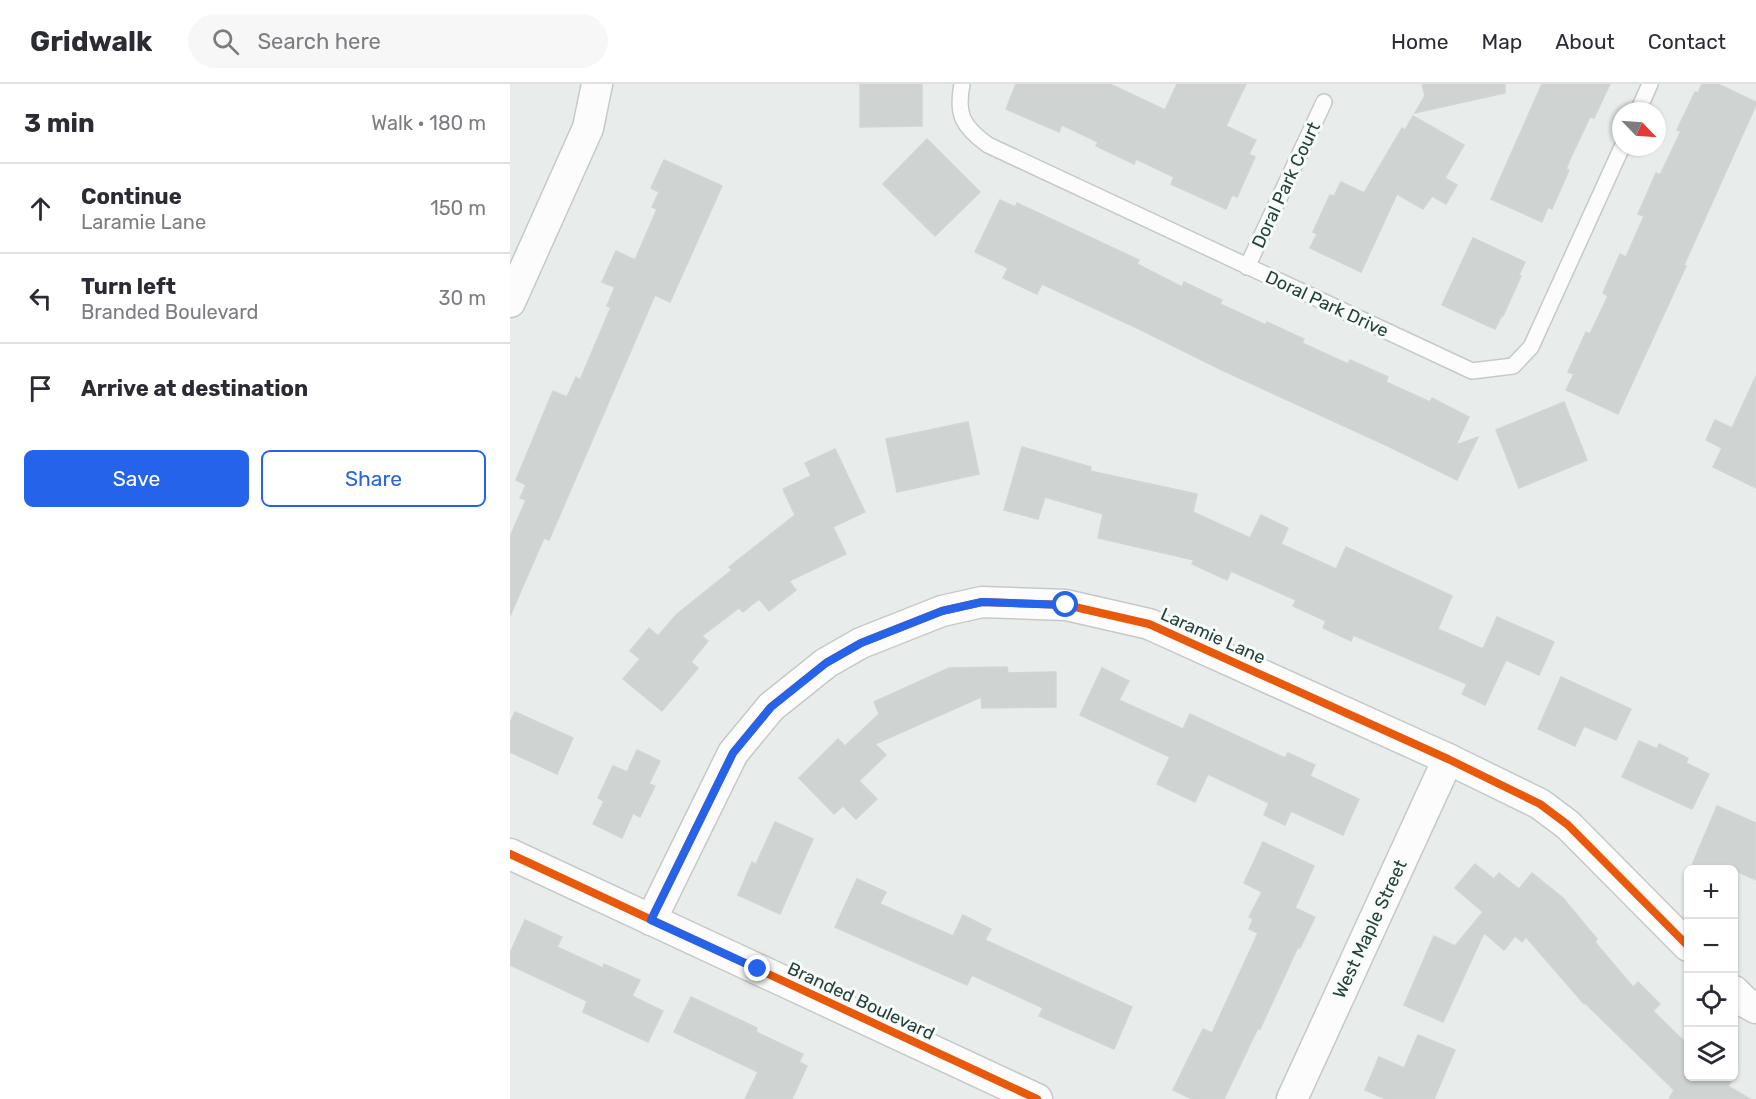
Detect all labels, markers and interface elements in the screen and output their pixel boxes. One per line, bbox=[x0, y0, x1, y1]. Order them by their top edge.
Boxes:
search box bbox=[188, 14, 608, 68]
text: Gridwalk bbox=[30, 25, 152, 58]
icon: search bbox=[209, 25, 242, 58]
text: Search here bbox=[257, 28, 381, 55]
text: Home bbox=[1391, 29, 1448, 54]
text: Map bbox=[1481, 29, 1522, 54]
text: About bbox=[1555, 29, 1615, 54]
text: Contact bbox=[1648, 29, 1726, 54]
north arrow bbox=[1612, 102, 1666, 156]
text: 3 min bbox=[24, 108, 95, 139]
text: Walk · 180 m bbox=[371, 111, 486, 135]
street label: Doral Park Court bbox=[1247, 118, 1325, 252]
text: Continue bbox=[81, 183, 182, 210]
icon: ahead bbox=[24, 192, 57, 225]
text: 150 m bbox=[430, 196, 486, 220]
text: Laramie Lane bbox=[81, 210, 206, 234]
street label: Doral Park Drive bbox=[1262, 266, 1392, 342]
text: Turn left bbox=[81, 273, 176, 300]
icon: left bbox=[24, 282, 57, 315]
text: 30 m bbox=[439, 286, 486, 310]
text: Branded Boulevard bbox=[81, 300, 258, 324]
icon: arrive bbox=[24, 372, 57, 405]
text: Arrive at destination bbox=[81, 375, 308, 402]
button: Save bbox=[24, 450, 249, 507]
button: Share bbox=[261, 450, 486, 507]
route start bbox=[1052, 591, 1078, 617]
street label: Laramie Lane bbox=[1157, 603, 1269, 669]
street label: West Maple Street bbox=[1328, 856, 1412, 1002]
map controls bbox=[1684, 865, 1738, 1081]
button: + bbox=[1684, 865, 1738, 919]
button: − bbox=[1684, 919, 1738, 973]
route end bbox=[744, 955, 770, 981]
street label: Branded Boulevard bbox=[784, 957, 938, 1045]
button: locate bbox=[1684, 973, 1738, 1027]
button: layers bbox=[1684, 1027, 1738, 1081]

